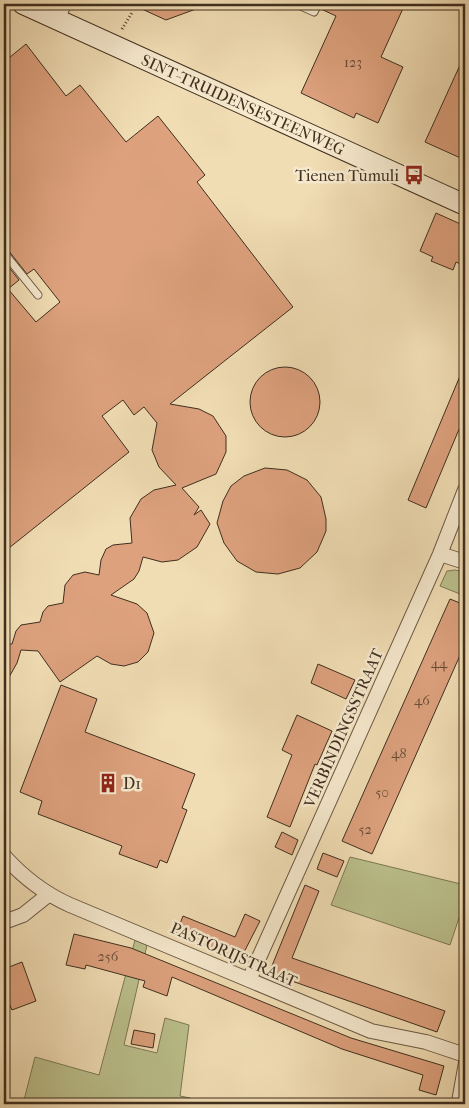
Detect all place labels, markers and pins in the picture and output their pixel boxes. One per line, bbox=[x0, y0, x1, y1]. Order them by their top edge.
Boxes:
bus stop icon: Tienen Tumuli bbox=[403, 164, 425, 186]
place label: Tienen Tumuli bbox=[295, 166, 399, 185]
building icon: D1 bbox=[97, 772, 119, 794]
place label: D1 bbox=[123, 774, 141, 793]

